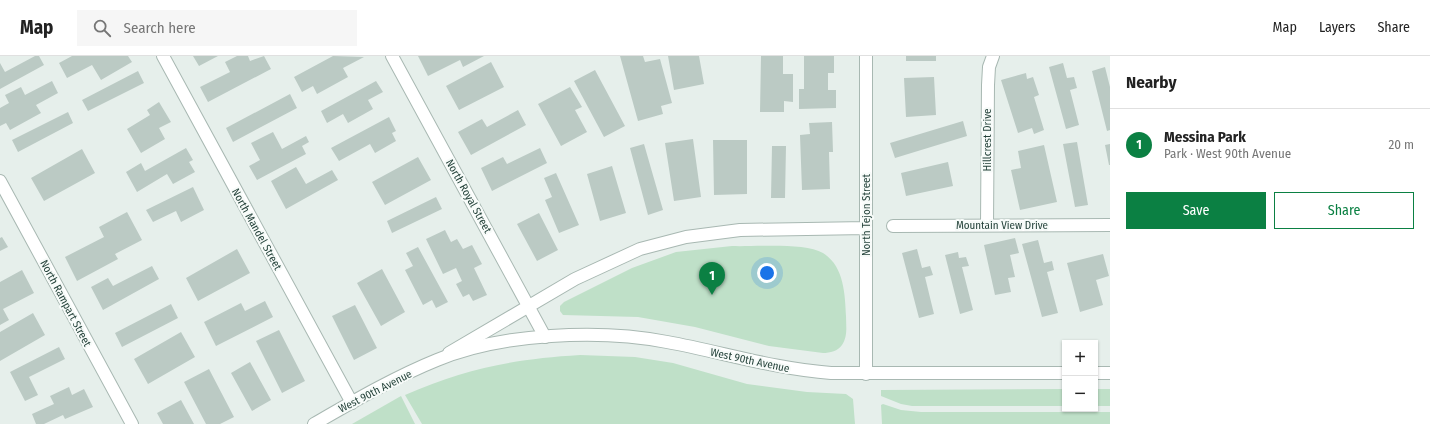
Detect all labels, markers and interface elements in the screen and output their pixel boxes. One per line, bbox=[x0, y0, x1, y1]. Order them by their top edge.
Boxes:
search box bbox=[77, 10, 357, 46]
text: Map bbox=[20, 16, 53, 39]
icon: search bbox=[91, 17, 113, 39]
text: Search here bbox=[123, 19, 196, 37]
text: Map bbox=[1273, 19, 1297, 36]
text: Layers bbox=[1319, 19, 1355, 36]
text: Share bbox=[1377, 19, 1410, 36]
text: Nearby bbox=[1126, 72, 1177, 93]
street label: Hillcrest Drive bbox=[981, 108, 994, 172]
text: Messina Park bbox=[1164, 128, 1246, 146]
text: 1 bbox=[1136, 137, 1142, 152]
text: 20 m bbox=[1388, 137, 1414, 152]
text: Park · West 90th Avenue bbox=[1164, 146, 1291, 161]
street label: North Royal Street bbox=[443, 157, 494, 236]
street label: North Tejon Street bbox=[860, 174, 873, 256]
street label: North Mandel Street bbox=[229, 186, 285, 273]
button: Save bbox=[1126, 192, 1266, 229]
button: Share bbox=[1274, 192, 1414, 229]
street label: Mountain View Drive bbox=[956, 219, 1048, 232]
street label: North Rampart Street bbox=[37, 258, 94, 349]
pin: 1 bbox=[699, 262, 725, 295]
your location bbox=[757, 263, 777, 283]
map controls bbox=[1062, 340, 1098, 412]
button: + bbox=[1062, 340, 1098, 376]
street label: West 90th Avenue bbox=[709, 346, 791, 375]
street label: West 90th Avenue bbox=[336, 367, 414, 416]
button: − bbox=[1062, 376, 1098, 412]

